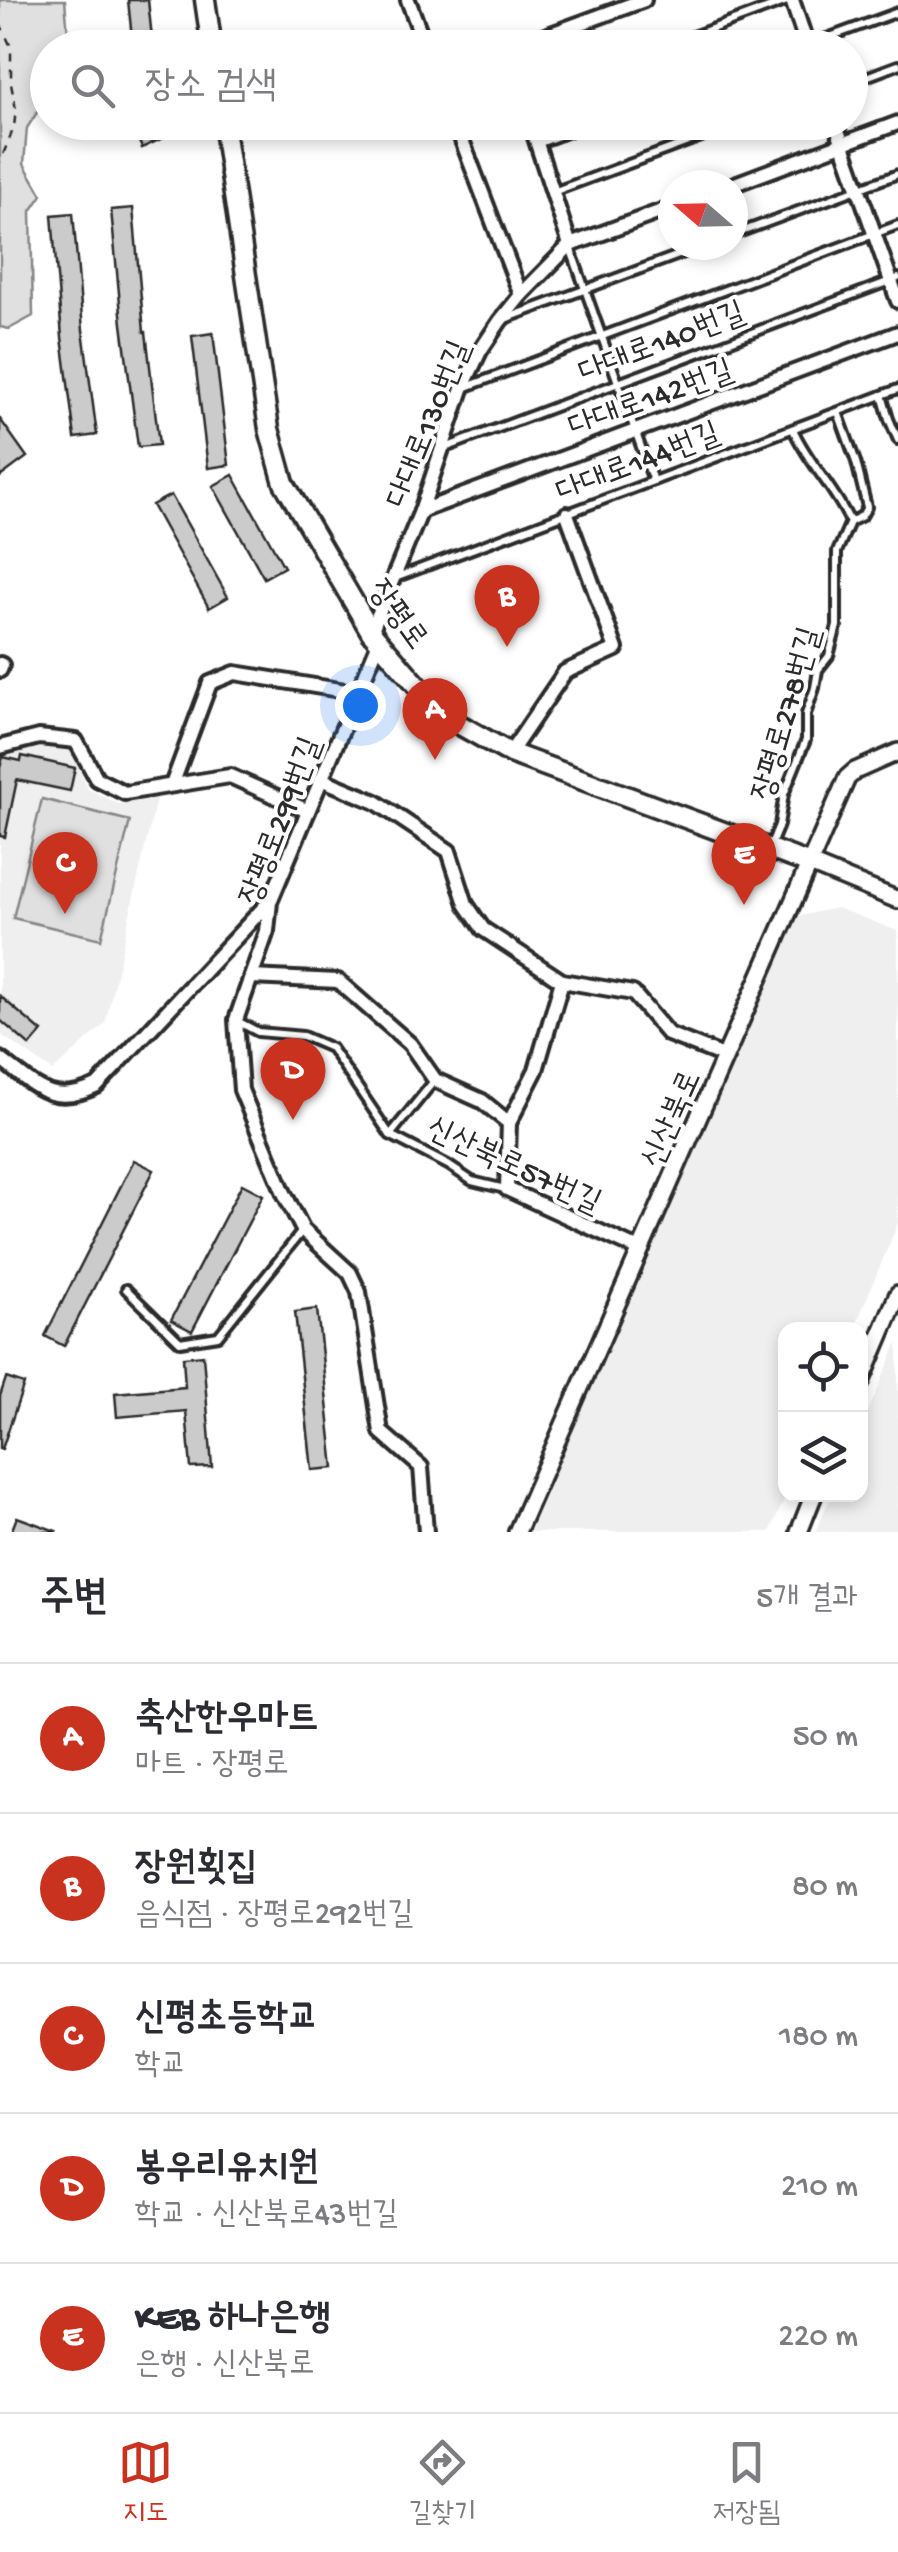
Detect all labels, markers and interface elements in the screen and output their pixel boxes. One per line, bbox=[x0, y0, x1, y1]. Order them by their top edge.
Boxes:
search box bbox=[30, 30, 868, 140]
icon: search bbox=[65, 58, 120, 113]
text: 장소 검색 bbox=[145, 66, 276, 110]
north arrow bbox=[658, 170, 748, 260]
street label: 다대로140번길 bbox=[574, 296, 751, 394]
street label: 다대로130번길 bbox=[380, 336, 481, 514]
street label: 다대로142번길 bbox=[564, 353, 739, 448]
street label: 다대로144번길 bbox=[552, 416, 726, 513]
pin: B bbox=[474, 564, 540, 647]
street label: 장평로 bbox=[358, 574, 434, 658]
street label: 장평로278번길 bbox=[746, 623, 832, 805]
pin: A bbox=[402, 678, 468, 760]
your location bbox=[335, 680, 386, 731]
street label: 장평로299번길 bbox=[233, 733, 332, 911]
pin: E bbox=[712, 822, 776, 905]
pin: C bbox=[32, 832, 98, 914]
pin: D bbox=[260, 1038, 326, 1120]
street label: 신산북로 bbox=[635, 1065, 712, 1175]
street label: 신산북로57번길 bbox=[420, 1111, 606, 1224]
map controls bbox=[778, 1322, 868, 1502]
button: locate bbox=[778, 1322, 868, 1412]
button: layers bbox=[778, 1412, 868, 1502]
text: 주변 bbox=[40, 1576, 108, 1625]
text: 5개 결과 bbox=[756, 1581, 858, 1619]
text: 축산한우마트 bbox=[135, 1698, 318, 1742]
text: A bbox=[63, 1719, 82, 1757]
text: 50 m bbox=[793, 1719, 858, 1757]
text: 마트 · 장평로 bbox=[135, 1747, 289, 1785]
text: 장원횟집 bbox=[135, 1848, 257, 1892]
text: B bbox=[64, 1869, 81, 1907]
text: 80 m bbox=[792, 1869, 858, 1907]
text: 음식점 · 장평로292번길 bbox=[135, 1897, 414, 1935]
text: 신평초등학교 bbox=[135, 1998, 318, 2042]
text: C bbox=[64, 2019, 81, 2057]
text: 180 m bbox=[779, 2019, 858, 2057]
text: 학교 bbox=[135, 2047, 187, 2085]
text: 봉우리유치원 bbox=[135, 2148, 318, 2192]
text: D bbox=[62, 2169, 83, 2207]
text: 210 m bbox=[781, 2169, 858, 2207]
text: 학교 · 신산북로43번길 bbox=[135, 2197, 398, 2235]
text: KEB 하나은행 bbox=[135, 2298, 330, 2342]
text: E bbox=[63, 2319, 82, 2357]
text: 220 m bbox=[778, 2319, 858, 2357]
text: 은행 · 신산북로 bbox=[135, 2347, 315, 2385]
tab: 지도 bbox=[118, 2435, 173, 2531]
tab: 길찾기 bbox=[409, 2435, 477, 2531]
tab: 저장됨 bbox=[712, 2435, 780, 2531]

